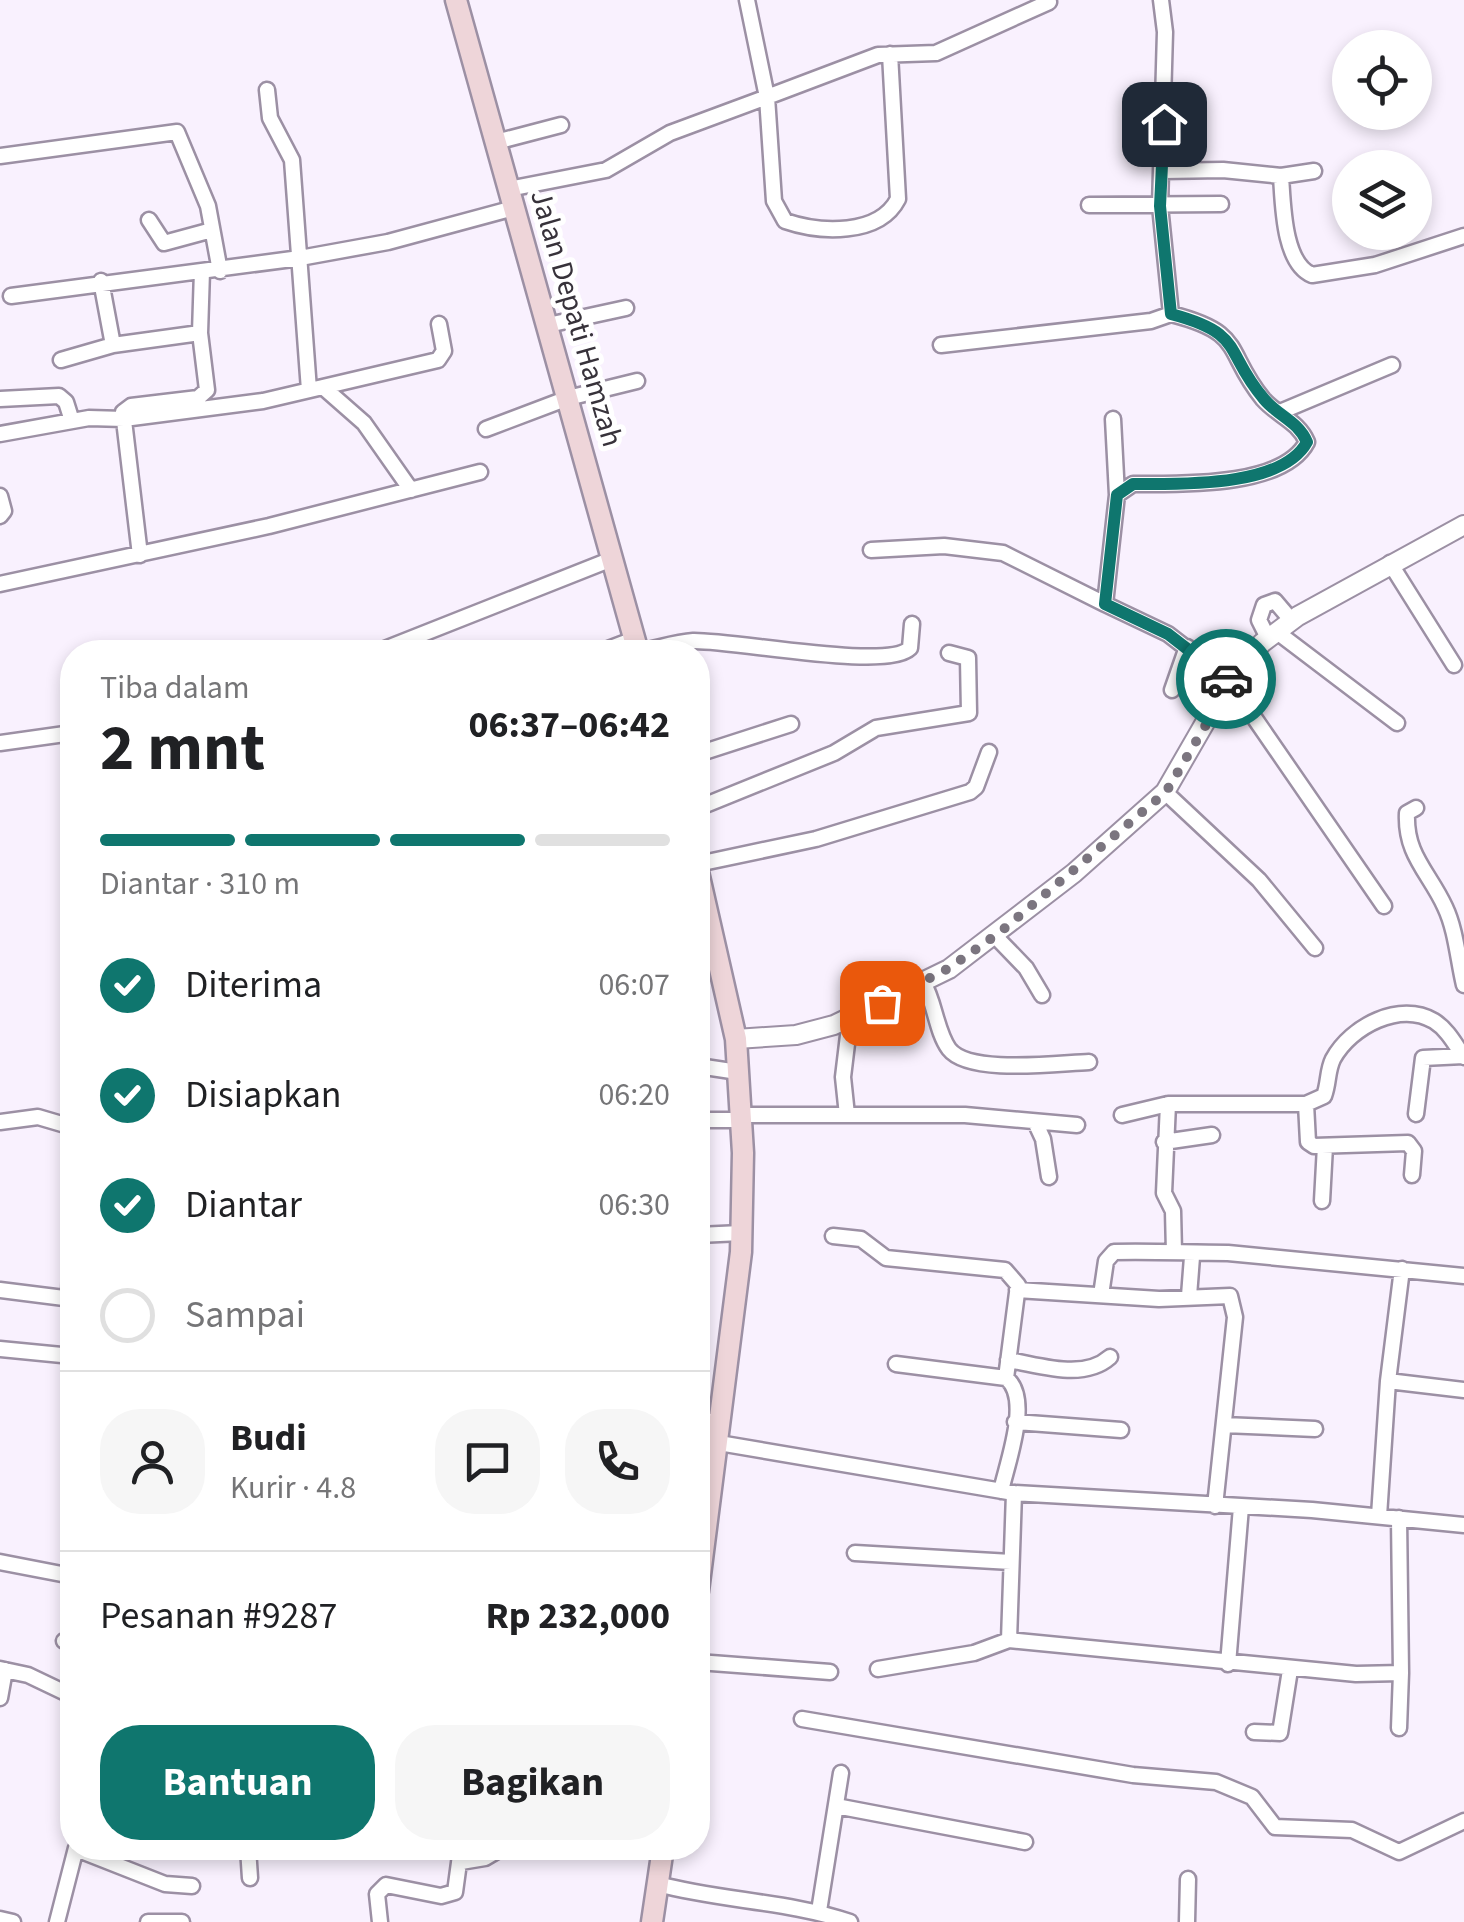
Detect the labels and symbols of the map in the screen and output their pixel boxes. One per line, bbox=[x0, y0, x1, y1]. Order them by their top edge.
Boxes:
pin bbox=[1122, 82, 1207, 167]
street label: Jalan Depati Hamzah bbox=[519, 185, 634, 452]
courier bbox=[1176, 629, 1276, 729]
pin bbox=[840, 961, 925, 1046]

